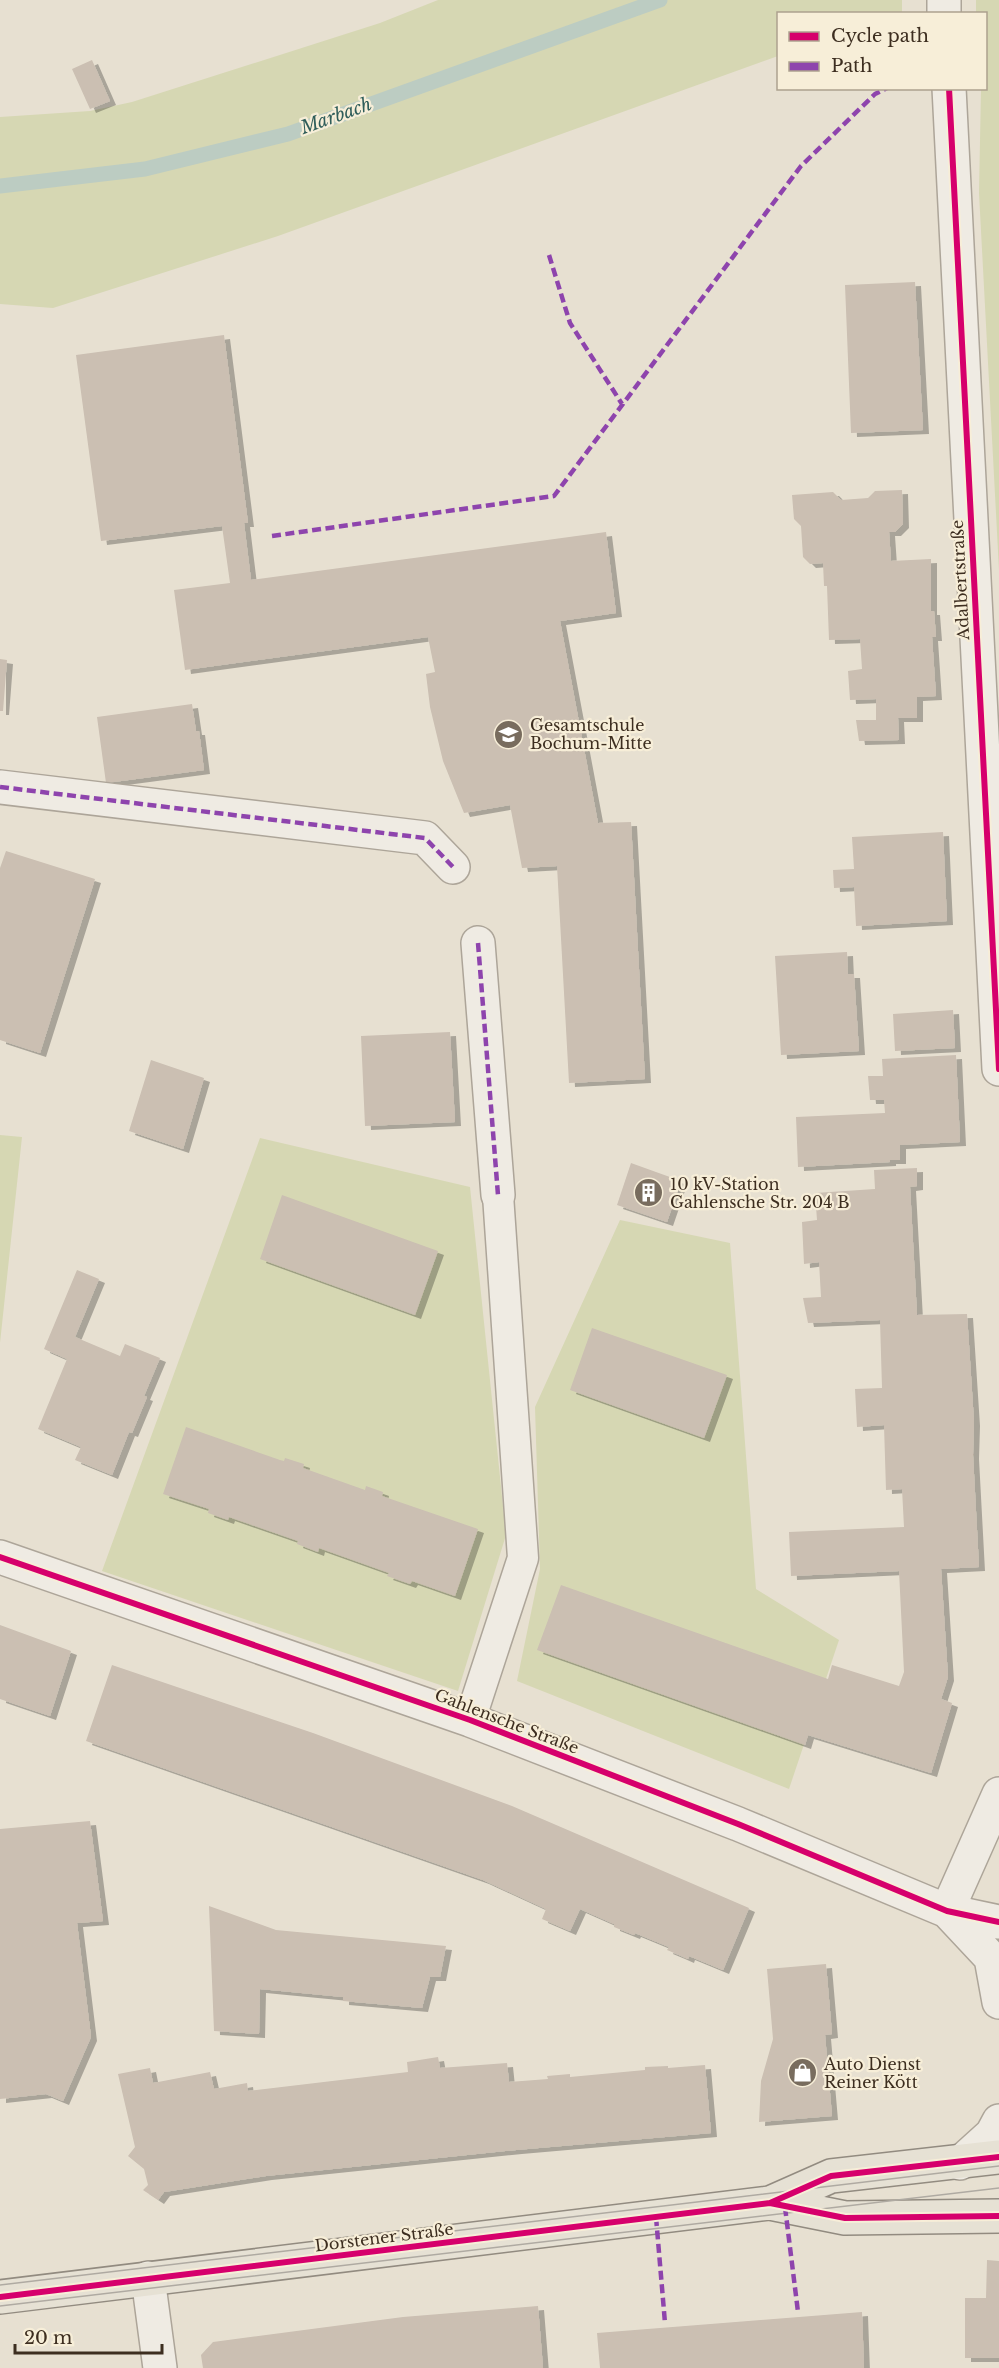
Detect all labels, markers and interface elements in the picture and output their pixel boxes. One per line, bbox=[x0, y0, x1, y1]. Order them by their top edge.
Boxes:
legend bbox=[777, 12, 987, 90]
text: Cycle path bbox=[831, 25, 929, 47]
text: Path bbox=[831, 55, 872, 77]
water label: Marbach bbox=[296, 93, 375, 139]
street label: Adalbertstraße bbox=[947, 519, 973, 642]
place label: Gesamtschule Bochum-Mitte bbox=[530, 715, 652, 753]
school or university icon: Gesamtschule Bochum-Mitte bbox=[493, 718, 525, 750]
place label: 10 kV-Station Gahlensche Str. 204 B bbox=[670, 1174, 849, 1212]
building icon: 10 kV-Station Gahlensche Str. 204 B bbox=[633, 1177, 665, 1209]
street label: Gahlensche Straße bbox=[432, 1684, 582, 1758]
place label: Auto Dienst Reiner Kött bbox=[823, 2054, 921, 2092]
shop icon: Auto Dienst Reiner Kött bbox=[787, 2057, 819, 2089]
street label: Dorstener Straße bbox=[313, 2219, 455, 2255]
scale bar bbox=[15, 2317, 162, 2355]
text: 20 m bbox=[24, 2327, 72, 2349]

